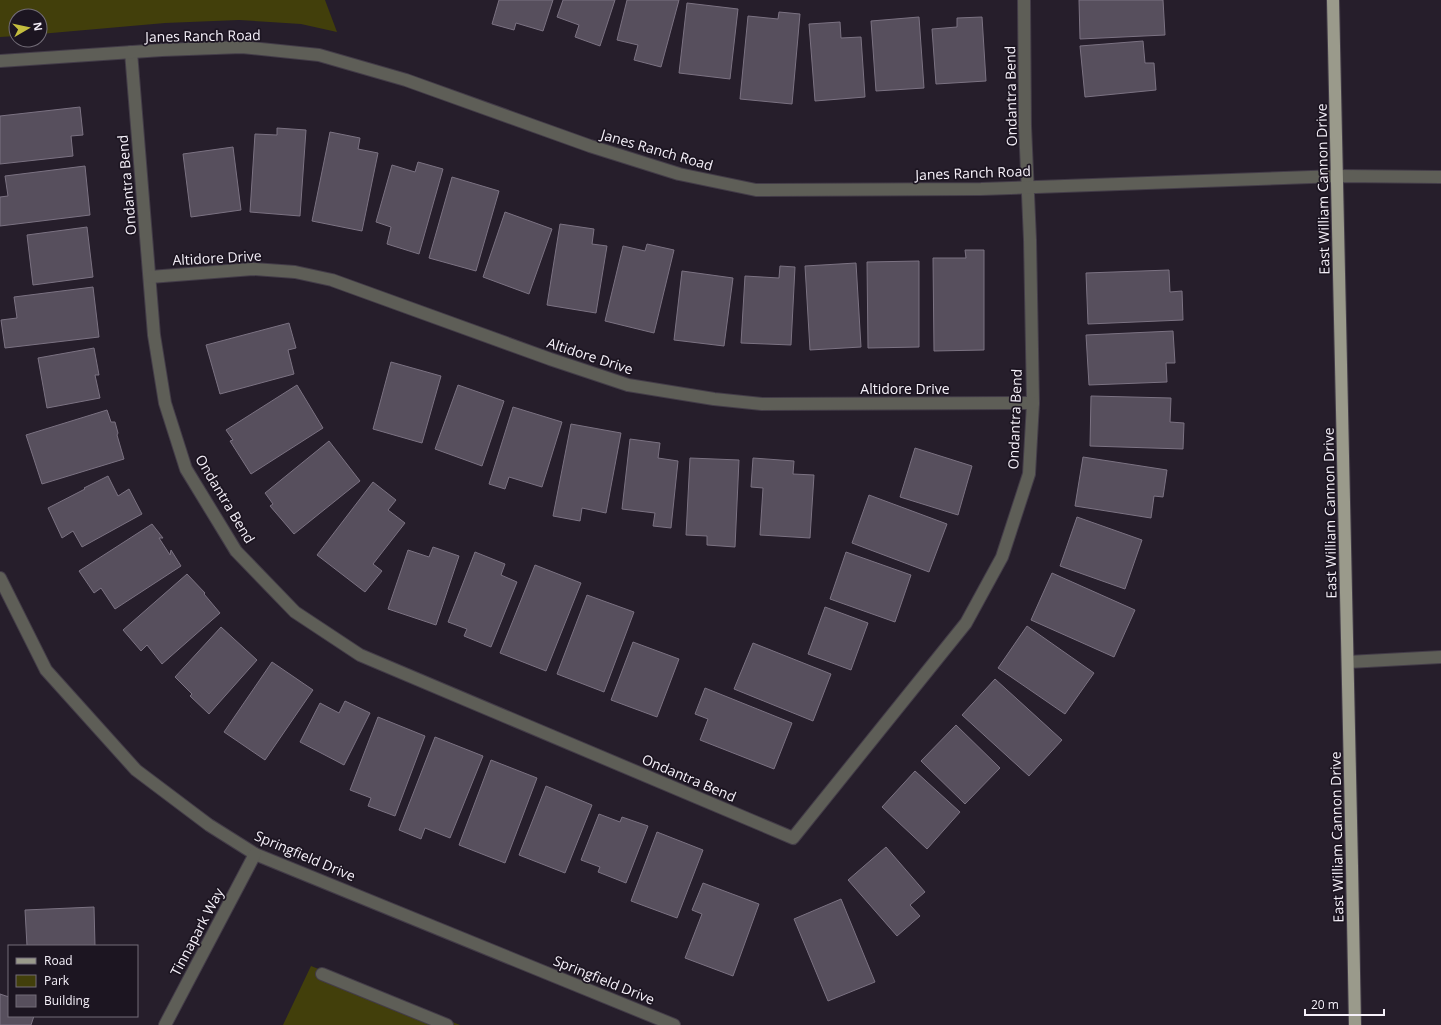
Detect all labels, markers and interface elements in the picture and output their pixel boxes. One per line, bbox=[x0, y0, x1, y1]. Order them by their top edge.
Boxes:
north arrow bbox=[8, 8, 48, 48]
text: N bbox=[30, 21, 46, 32]
street label: Janes Ranch Road bbox=[143, 25, 261, 46]
street label: Ondantra Bend bbox=[1000, 46, 1021, 146]
street label: East William Cannon Drive bbox=[1312, 103, 1333, 275]
street label: Janes Ranch Road bbox=[597, 124, 715, 175]
street label: Ondantra Bend bbox=[113, 134, 140, 236]
street label: Janes Ranch Road bbox=[913, 161, 1031, 184]
street label: Altidore Drive bbox=[172, 246, 262, 269]
street label: Altidore Drive bbox=[545, 333, 636, 378]
street label: Ondantra Bend bbox=[1003, 368, 1026, 470]
street label: Altidore Drive bbox=[860, 379, 950, 398]
street label: East William Cannon Drive bbox=[1319, 427, 1340, 599]
street label: Ondantra Bend bbox=[191, 451, 259, 547]
street label: Ondantra Bend bbox=[639, 749, 739, 806]
street label: East William Cannon Drive bbox=[1326, 751, 1347, 923]
street label: Springfield Drive bbox=[252, 826, 359, 885]
street label: Tinnapark Way bbox=[165, 884, 228, 979]
legend bbox=[8, 945, 138, 1017]
street label: Springfield Drive bbox=[551, 951, 658, 1009]
text: Road bbox=[44, 952, 73, 969]
text: Park bbox=[44, 972, 70, 989]
scale bar bbox=[1305, 991, 1384, 1017]
text: Building bbox=[44, 992, 90, 1009]
text: 20 m bbox=[1311, 996, 1339, 1013]

